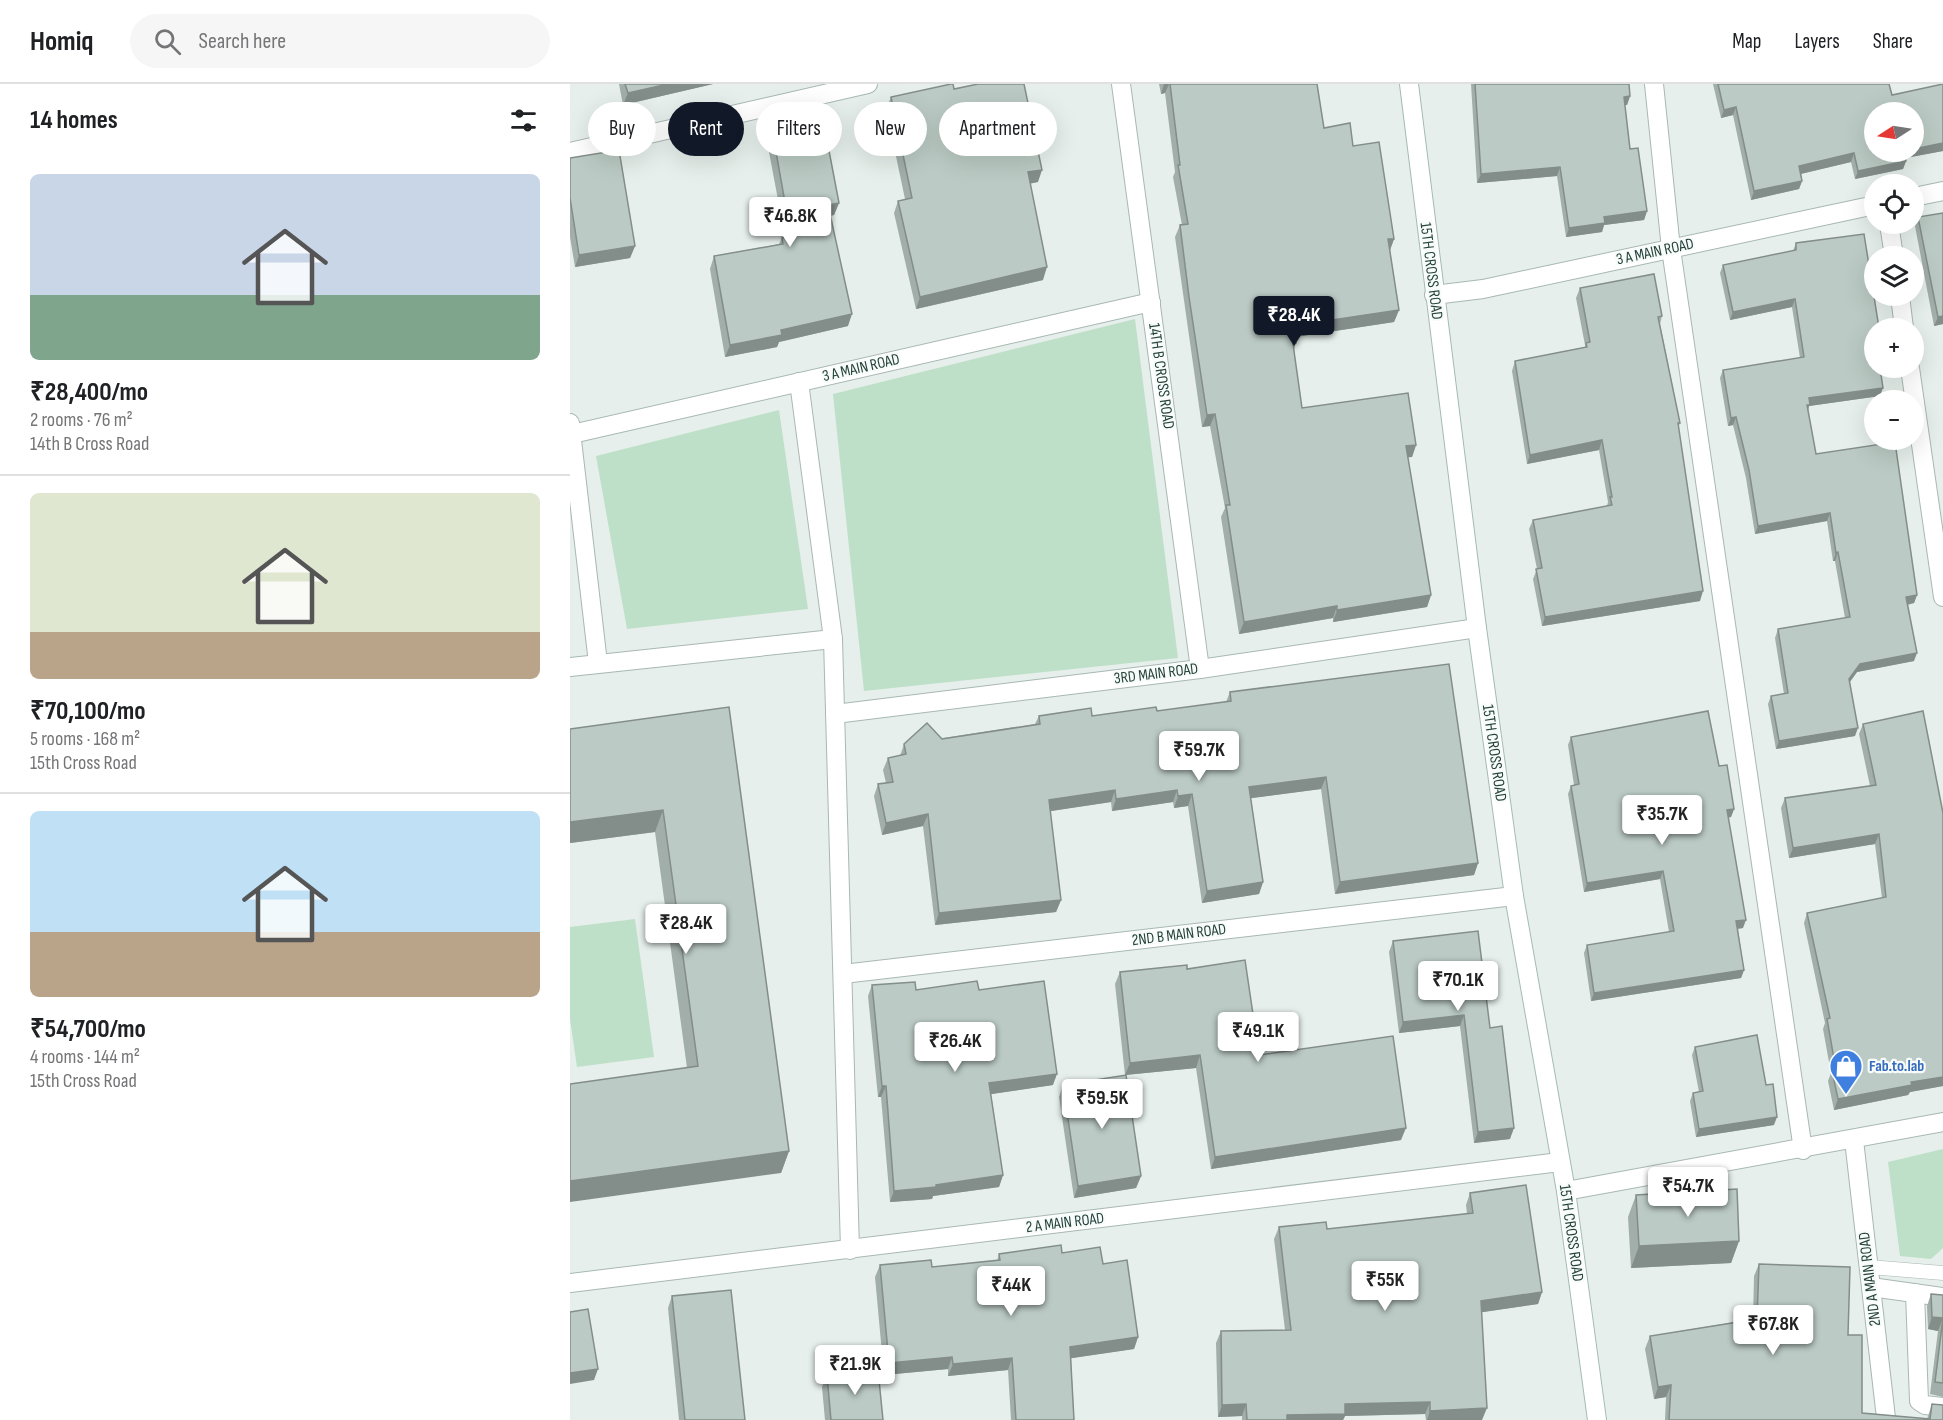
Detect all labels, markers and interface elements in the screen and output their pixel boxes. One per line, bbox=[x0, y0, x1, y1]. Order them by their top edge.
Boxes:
search box bbox=[130, 14, 550, 68]
text: Homiq bbox=[30, 25, 94, 58]
icon: search bbox=[151, 25, 184, 58]
text: Search here bbox=[199, 28, 286, 55]
text: Map bbox=[1732, 29, 1761, 54]
text: Layers bbox=[1794, 29, 1840, 54]
text: Share bbox=[1873, 29, 1913, 54]
chip: Buy bbox=[588, 102, 656, 156]
chip: Rent bbox=[668, 102, 744, 156]
chip: Filters bbox=[756, 102, 842, 156]
chip: New bbox=[854, 102, 927, 156]
chip: Apartment bbox=[939, 102, 1057, 156]
north arrow bbox=[1864, 102, 1924, 162]
map controls bbox=[1864, 102, 1924, 450]
icon: filters bbox=[507, 104, 540, 137]
text: 14 homes bbox=[30, 105, 118, 136]
button: locate bbox=[1864, 174, 1924, 234]
pin: ₹46.8K bbox=[741, 197, 839, 248]
text: ₹46.8K bbox=[763, 204, 817, 228]
icon: home bbox=[231, 213, 339, 321]
street label: 15TH CROSS ROAD bbox=[1416, 221, 1446, 321]
street label: 3 A MAIN ROAD bbox=[1615, 234, 1696, 269]
button: layers bbox=[1864, 246, 1924, 306]
pin: ₹28.4K bbox=[1245, 296, 1343, 347]
text: ₹28.4K bbox=[1267, 303, 1321, 327]
button: + bbox=[1864, 318, 1924, 378]
street label: 14TH B CROSS ROAD bbox=[1144, 322, 1178, 430]
street label: 3 A MAIN ROAD bbox=[820, 350, 902, 386]
text: ₹28,400/mo bbox=[30, 377, 148, 408]
button: − bbox=[1864, 390, 1924, 450]
text: 2 rooms · 76 m² bbox=[30, 408, 133, 432]
text: 14th B Cross Road bbox=[30, 432, 149, 456]
icon: home bbox=[231, 532, 339, 640]
street label: 3RD MAIN ROAD bbox=[1113, 659, 1199, 689]
text: ₹70,100/mo bbox=[30, 696, 146, 727]
street label: 15TH CROSS ROAD bbox=[1478, 703, 1510, 803]
text: 5 rooms · 168 m² bbox=[30, 727, 140, 751]
pin: ₹59.7K bbox=[1150, 731, 1248, 782]
text: ₹59.7K bbox=[1173, 738, 1225, 762]
text: 15th Cross Road bbox=[30, 751, 137, 775]
pin: ₹35.7K bbox=[1613, 795, 1711, 846]
text: ₹35.7K bbox=[1636, 802, 1688, 826]
icon: home bbox=[231, 850, 339, 958]
pin: ₹28.4K bbox=[637, 904, 735, 955]
text: ₹28.4K bbox=[659, 911, 713, 935]
street label: 2ND B MAIN ROAD bbox=[1131, 920, 1227, 950]
pin: ₹70.1K bbox=[1409, 961, 1507, 1012]
text: ₹70.1K bbox=[1432, 968, 1484, 992]
pin: ₹49.1K bbox=[1209, 1012, 1307, 1063]
text: ₹54,700/mo bbox=[30, 1014, 146, 1045]
text: ₹49.1K bbox=[1232, 1019, 1284, 1043]
pin: ₹26.4K bbox=[906, 1022, 1004, 1073]
text: ₹26.4K bbox=[928, 1029, 982, 1053]
text: 4 rooms · 144 m² bbox=[30, 1045, 140, 1069]
shop icon: Fab.to.lab bbox=[1828, 1048, 1864, 1095]
place label: Fab.to.lab bbox=[1869, 1057, 1924, 1076]
text: 15th Cross Road bbox=[30, 1069, 137, 1093]
pin: ₹59.5K bbox=[1053, 1079, 1151, 1130]
text: ₹59.5K bbox=[1076, 1086, 1128, 1110]
pin: ₹54.7K bbox=[1639, 1167, 1737, 1218]
text: ₹54.7K bbox=[1662, 1174, 1714, 1198]
street label: 15TH CROSS ROAD bbox=[1555, 1183, 1587, 1283]
street label: 2 A MAIN ROAD bbox=[1025, 1209, 1105, 1237]
street label: 2ND A MAIN ROAD bbox=[1855, 1231, 1885, 1327]
pin: ₹55K bbox=[1349, 1261, 1421, 1312]
pin: ₹44K bbox=[975, 1266, 1047, 1317]
text: ₹55K bbox=[1366, 1268, 1404, 1292]
text: ₹44K bbox=[991, 1273, 1031, 1297]
pin: ₹67.8K bbox=[1724, 1305, 1822, 1356]
text: ₹67.8K bbox=[1747, 1312, 1799, 1336]
pin: ₹21.9K bbox=[806, 1345, 904, 1396]
text: ₹21.9K bbox=[829, 1352, 881, 1376]

